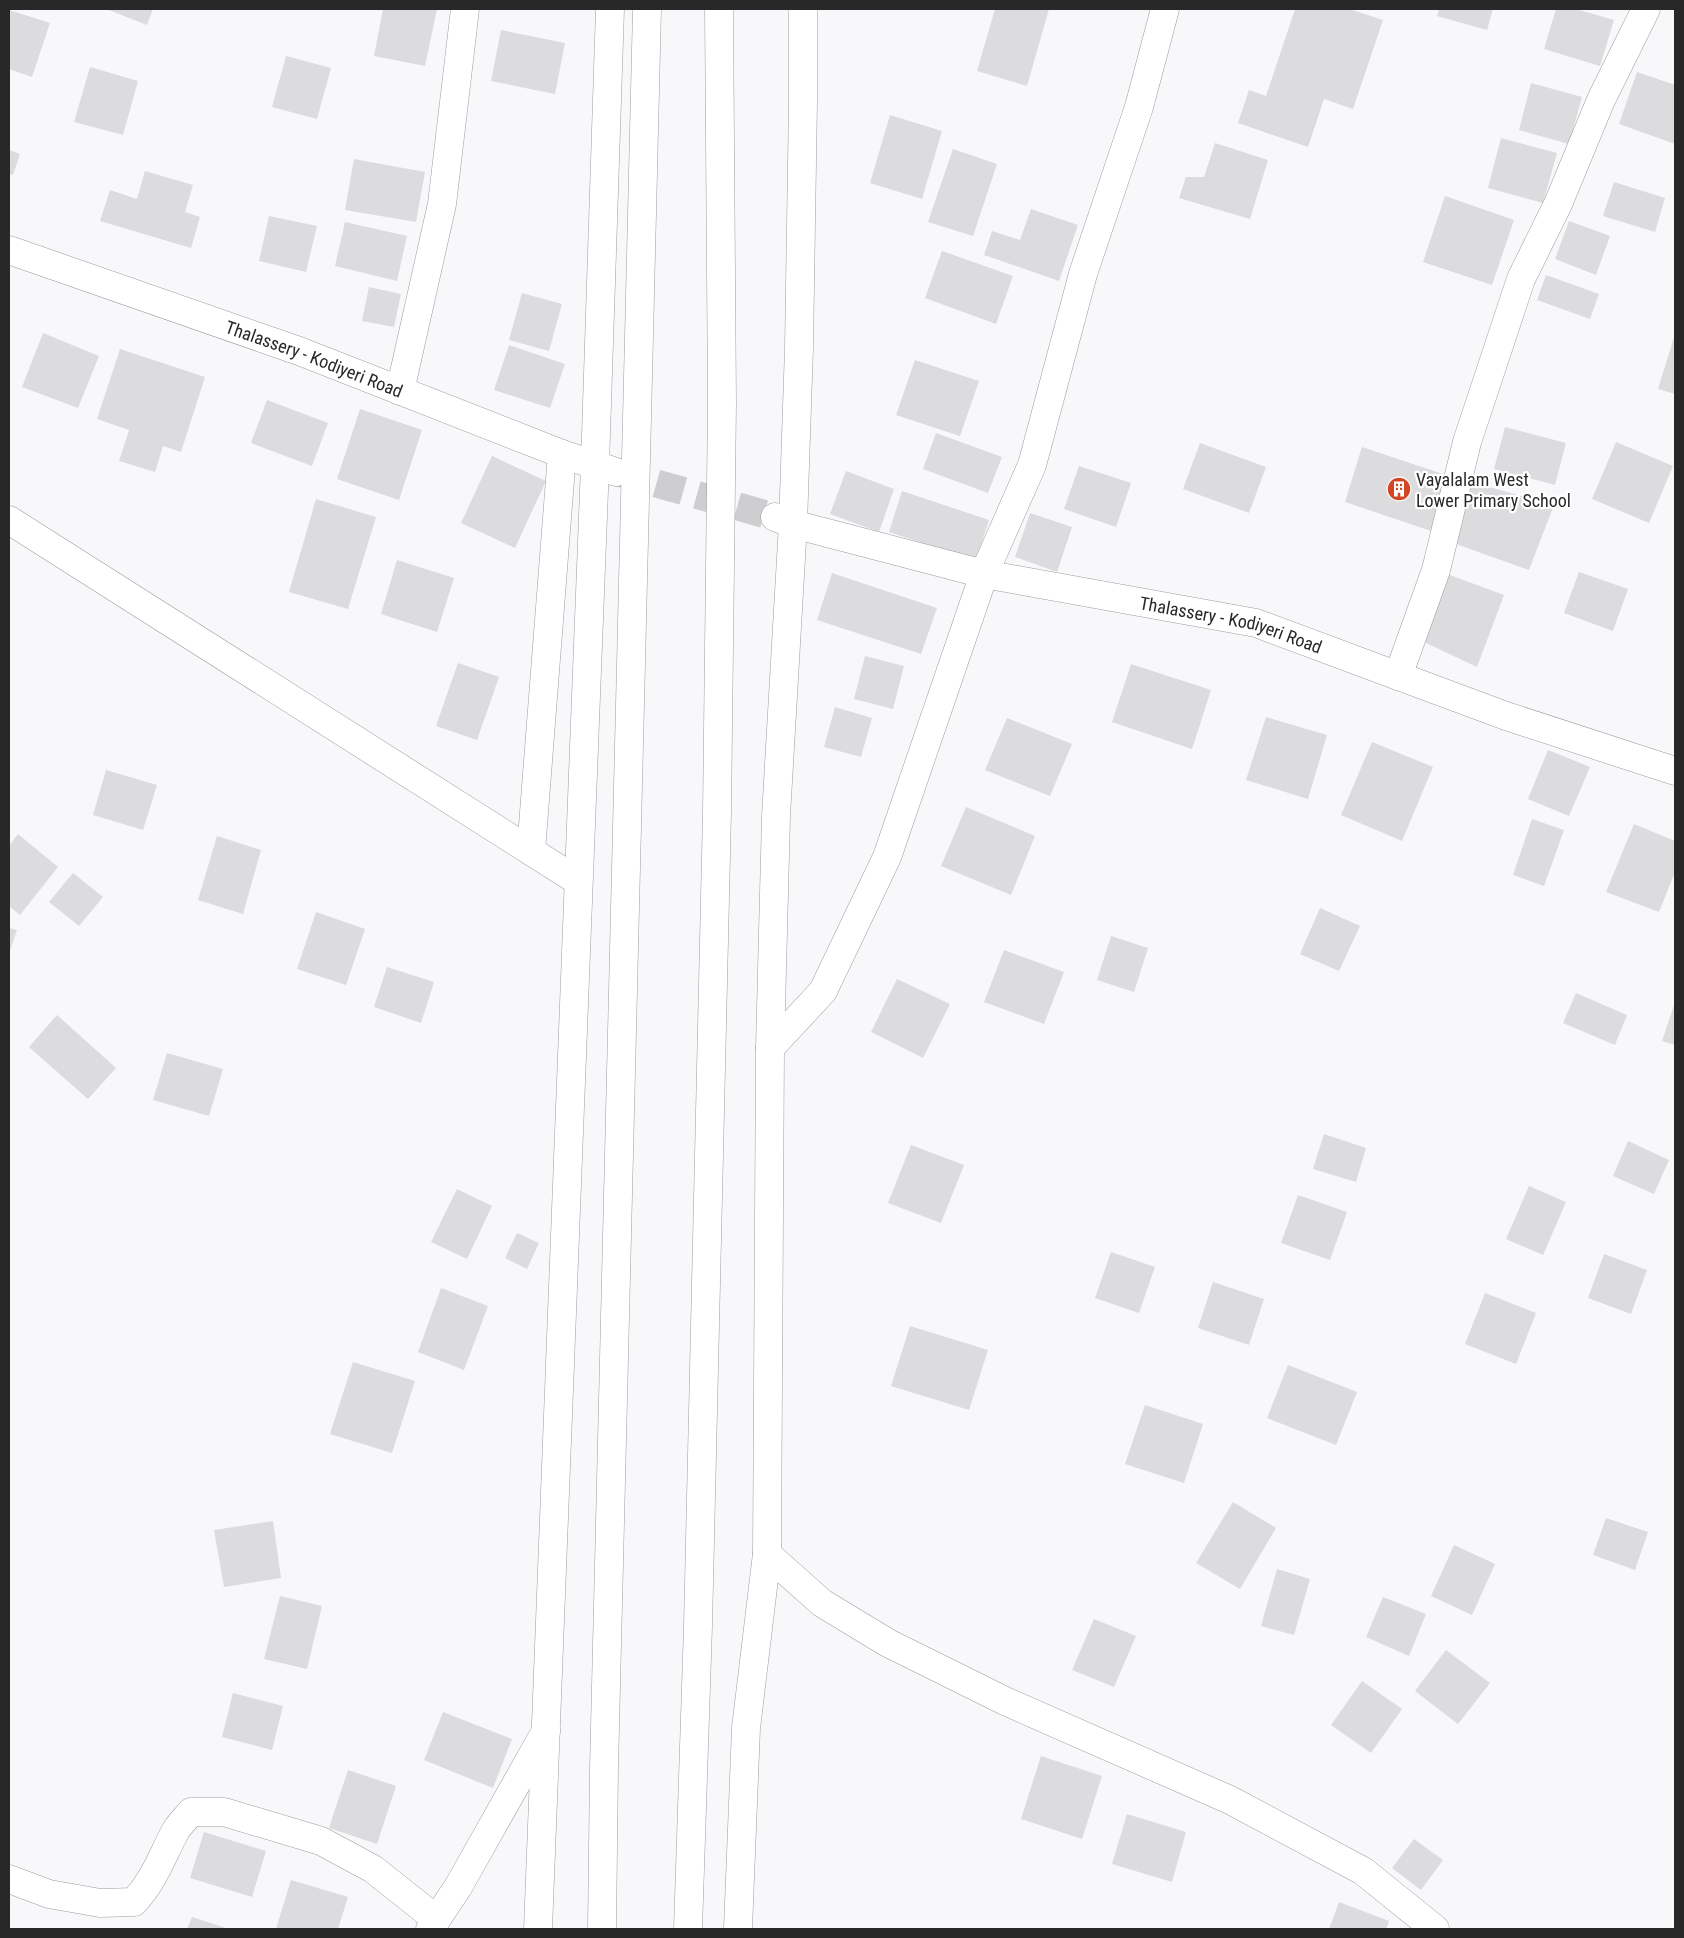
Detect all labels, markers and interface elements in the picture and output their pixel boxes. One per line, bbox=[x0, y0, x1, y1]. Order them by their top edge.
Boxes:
street label: Thalassery - Kodiyeri Road bbox=[223, 316, 406, 401]
place label: Vayalalam West Lower Primary School bbox=[1416, 469, 1571, 511]
building icon: Vayalalam West Lower Primary School bbox=[1386, 476, 1412, 502]
street label: Thalassery - Kodiyeri Road bbox=[1138, 592, 1325, 657]

